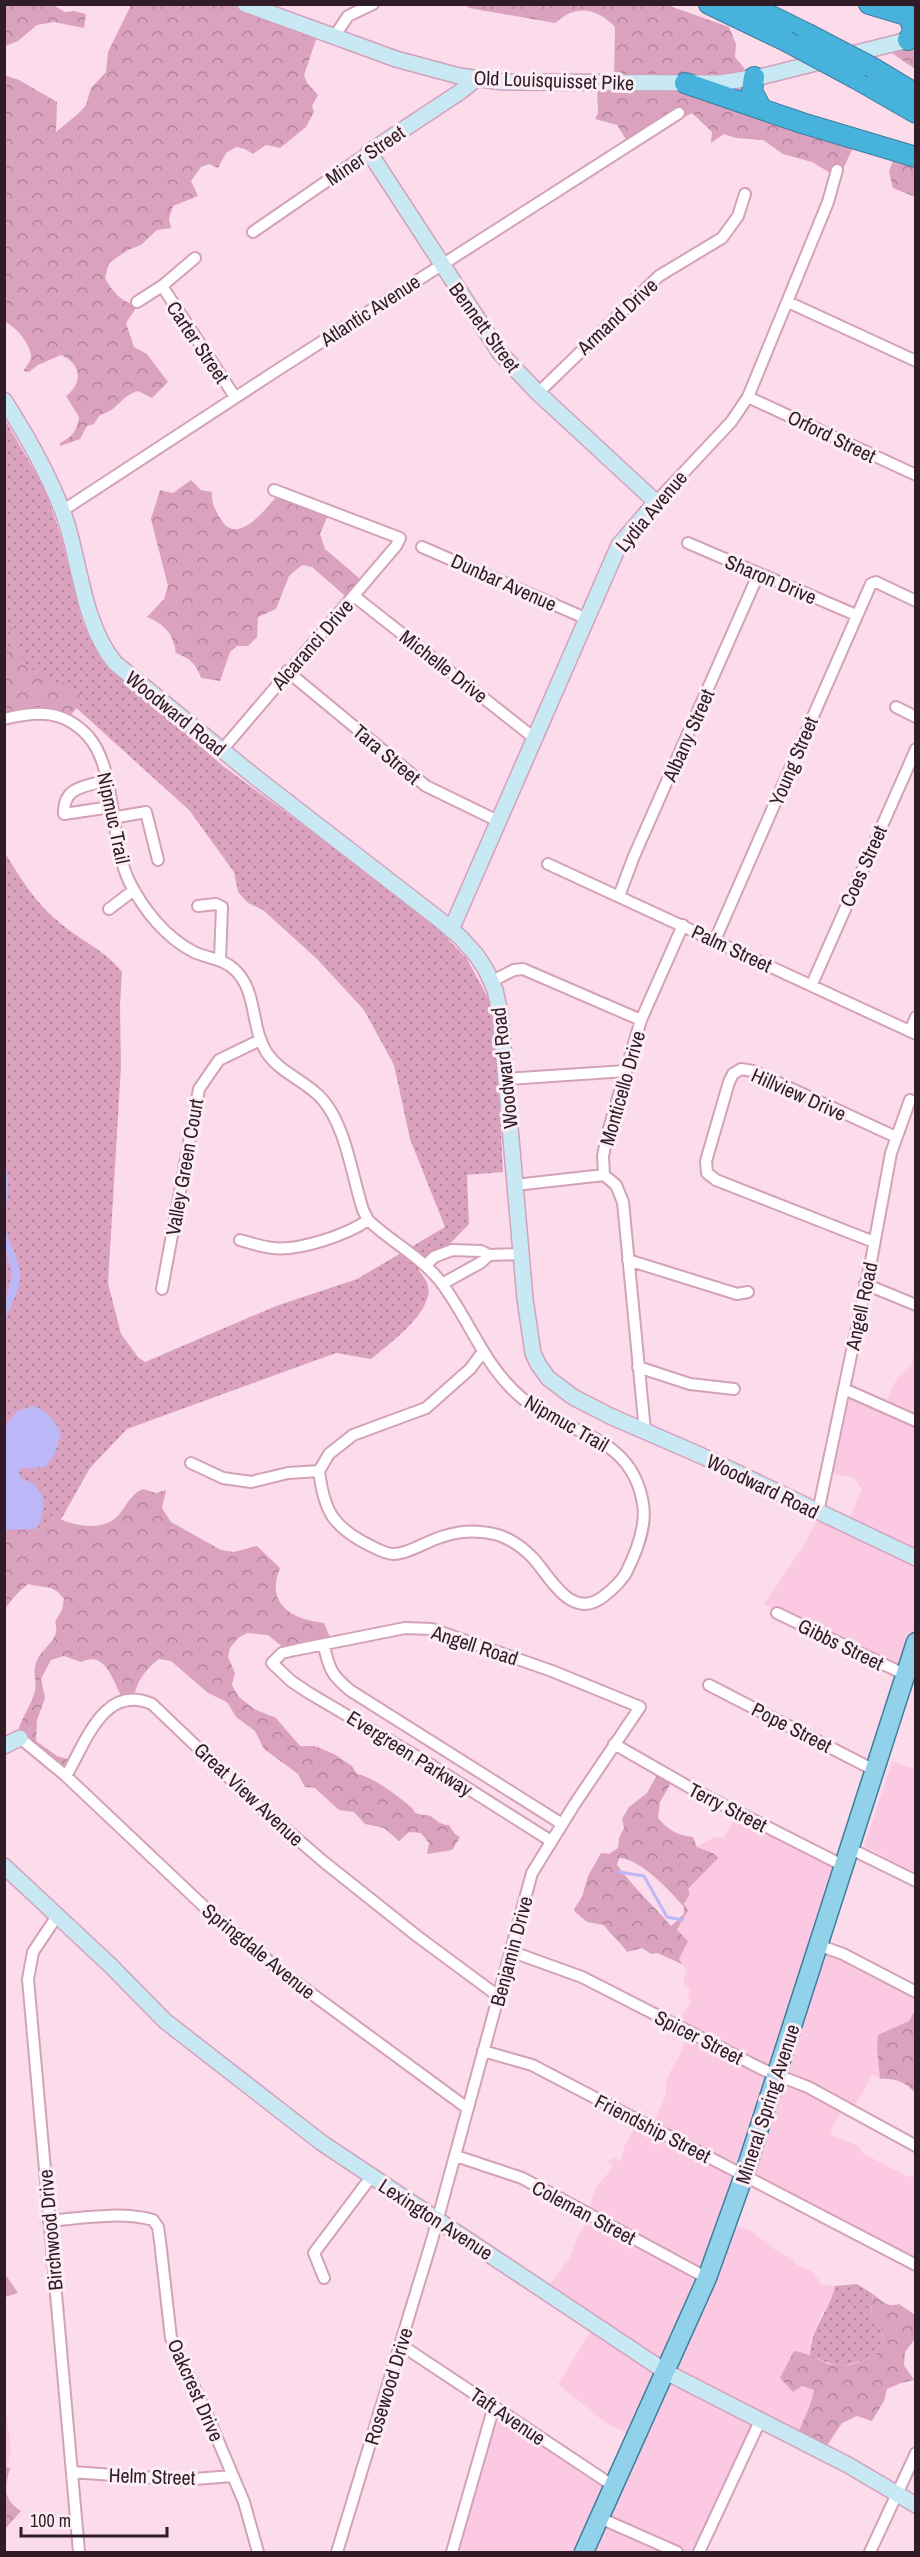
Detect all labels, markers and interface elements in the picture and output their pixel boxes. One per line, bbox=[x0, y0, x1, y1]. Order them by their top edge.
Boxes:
street label: Old Louisquisset Pike bbox=[473, 64, 635, 96]
street label: Miner Street bbox=[320, 118, 410, 191]
street label: Atlantic Avenue bbox=[314, 268, 425, 353]
street label: Armand Drive bbox=[570, 272, 663, 361]
street label: Bennett Street bbox=[443, 277, 527, 378]
street label: Carter Street bbox=[161, 296, 236, 389]
street label: Orford Street bbox=[783, 403, 881, 469]
street label: Lydia Avenue bbox=[609, 465, 693, 557]
street label: Dunbar Avenue bbox=[447, 547, 561, 617]
street label: Sharon Drive bbox=[721, 548, 821, 610]
street label: Alcaranci Drive bbox=[264, 593, 359, 696]
street label: Michelle Drive bbox=[394, 623, 494, 709]
street label: Woodward Road bbox=[120, 664, 232, 762]
street label: Albany Street bbox=[655, 684, 721, 786]
street label: Young Street bbox=[762, 712, 824, 810]
street label: Tara Street bbox=[347, 718, 427, 791]
street label: Nipmuc Trail bbox=[91, 770, 137, 866]
street label: Coes Street bbox=[833, 821, 893, 911]
street label: Palm Street bbox=[687, 918, 777, 979]
street label: Woodward Road bbox=[484, 1006, 524, 1130]
street label: Monticello Drive bbox=[593, 1027, 651, 1149]
street label: Hillview Drive bbox=[747, 1061, 851, 1127]
street label: Valley Green Court bbox=[159, 1096, 209, 1237]
street label: Angell Road bbox=[838, 1259, 883, 1353]
street label: Nipmuc Trail bbox=[520, 1388, 614, 1458]
street label: Woodward Road bbox=[702, 1447, 824, 1525]
street label: Gibbs Street bbox=[794, 1612, 889, 1677]
street label: Angell Road bbox=[427, 1618, 522, 1672]
street label: Pope Street bbox=[747, 1695, 837, 1759]
street label: Evergreen Parkway bbox=[342, 1704, 479, 1803]
street label: Great View Avenue bbox=[188, 1736, 310, 1852]
street label: Terry Street bbox=[684, 1776, 772, 1838]
street label: Benjamin Drive bbox=[483, 1893, 539, 2009]
street label: Springdale Avenue bbox=[197, 1897, 321, 2005]
street label: Spicer Street bbox=[650, 2003, 748, 2071]
street label: Mineral Spring Avenue bbox=[728, 2021, 806, 2187]
street label: Friendship Street bbox=[590, 2087, 716, 2169]
street label: Birchwood Drive bbox=[31, 2168, 69, 2292]
street label: Lexington Avenue bbox=[374, 2172, 498, 2266]
street label: Coleman Street bbox=[527, 2173, 641, 2251]
street label: Rosewood Drive bbox=[357, 2324, 419, 2448]
street label: Oakcrest Drive bbox=[161, 2335, 231, 2445]
street label: Taft Avenue bbox=[465, 2381, 551, 2451]
street label: Helm Street bbox=[108, 2461, 196, 2491]
scale bar bbox=[21, 2500, 166, 2538]
text: 100 m bbox=[30, 2508, 71, 2533]

